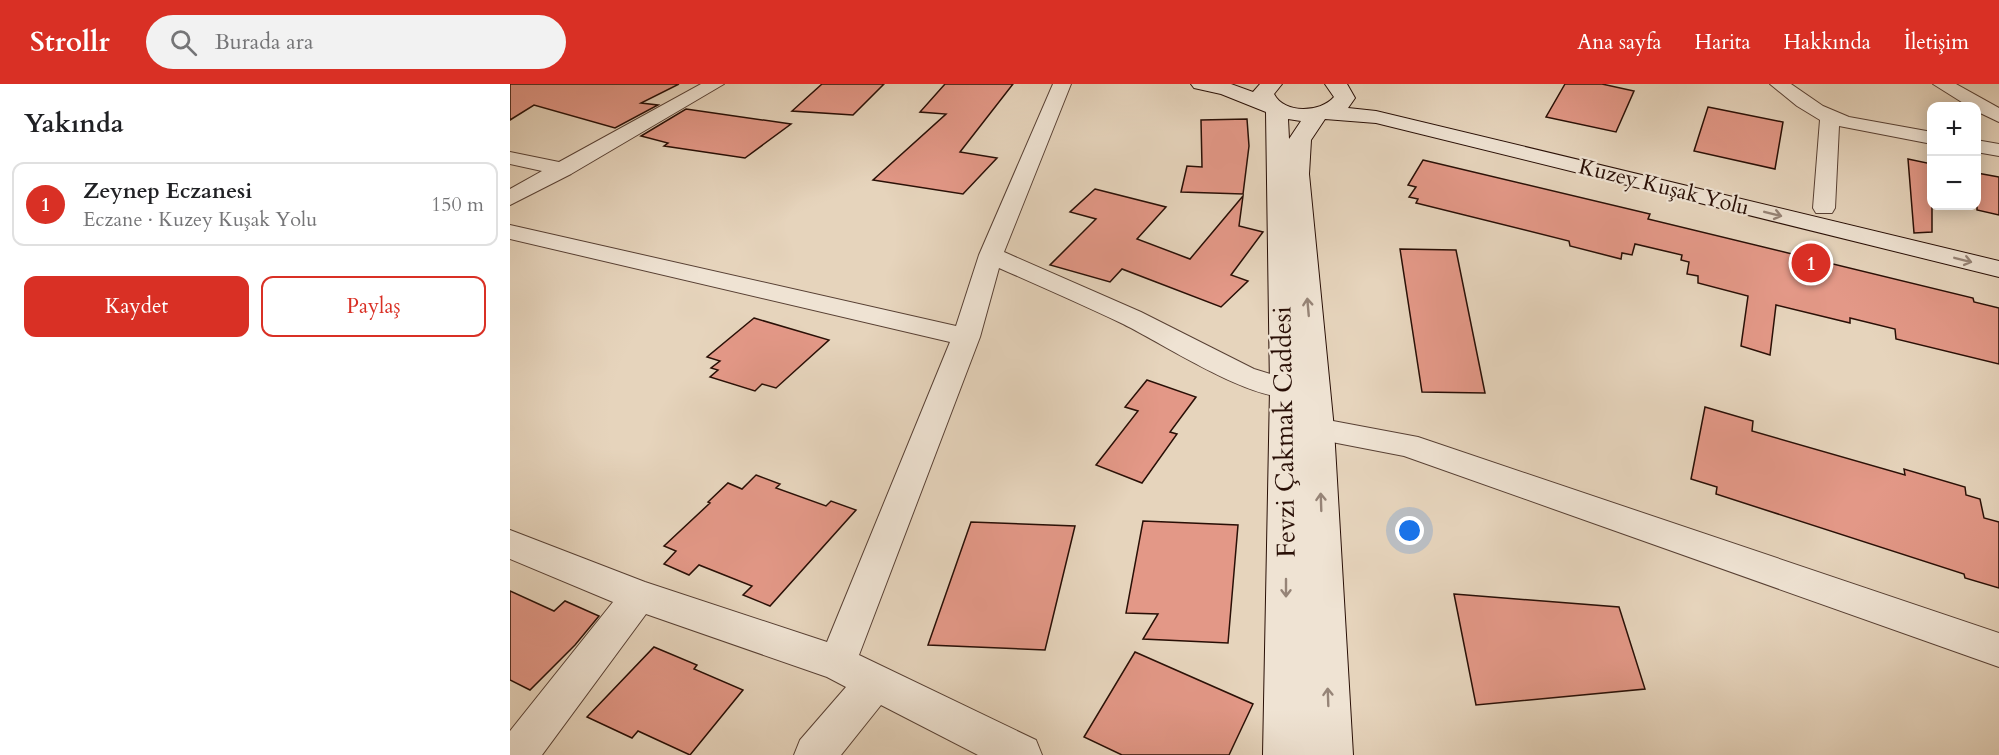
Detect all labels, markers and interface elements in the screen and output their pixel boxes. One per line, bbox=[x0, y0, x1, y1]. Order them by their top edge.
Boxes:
search box bbox=[146, 15, 566, 69]
text: Strollr bbox=[30, 23, 110, 61]
icon: search bbox=[167, 26, 200, 59]
text: Burada ara bbox=[215, 27, 313, 57]
text: Ana sayfa bbox=[1577, 28, 1662, 57]
text: Harita bbox=[1695, 28, 1751, 57]
text: Hakkında bbox=[1784, 28, 1871, 57]
text: İletişim bbox=[1904, 28, 1969, 57]
map controls bbox=[1927, 102, 1981, 210]
button: + bbox=[1927, 102, 1981, 156]
text: Yakında bbox=[24, 106, 124, 141]
street label: Kuzey Kuşak Yolu bbox=[1576, 151, 1752, 223]
button: − bbox=[1927, 156, 1981, 210]
text: Zeynep Eczanesi bbox=[83, 176, 252, 206]
text: 1 bbox=[40, 191, 51, 218]
text: 150 m bbox=[431, 191, 484, 218]
text: Eczane · Kuzey Kuşak Yolu bbox=[83, 206, 317, 233]
one-way arrow bbox=[1763, 208, 1782, 220]
pin: 1 bbox=[1792, 240, 1830, 285]
one-way arrow bbox=[1953, 255, 1972, 267]
button: Kaydet bbox=[24, 276, 249, 337]
button: Paylaş bbox=[261, 276, 486, 337]
one-way arrow bbox=[1302, 298, 1313, 318]
street label: Fevzi Çakmak Caddesi bbox=[1264, 306, 1304, 558]
one-way arrow bbox=[1315, 492, 1326, 512]
your location bbox=[1395, 516, 1424, 545]
one-way arrow bbox=[1280, 577, 1292, 597]
one-way arrow bbox=[1322, 687, 1334, 707]

